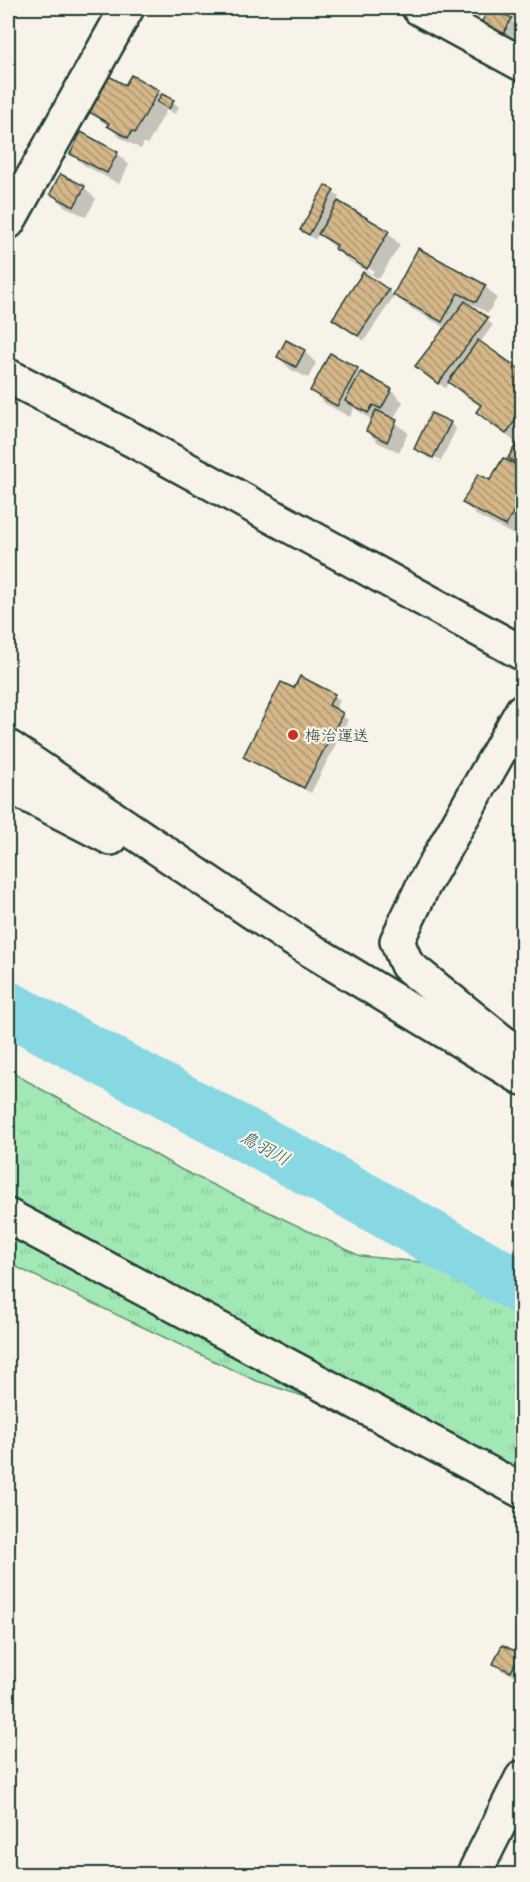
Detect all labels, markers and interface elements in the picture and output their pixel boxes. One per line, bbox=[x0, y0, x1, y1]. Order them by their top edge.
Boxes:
place label: 梅治運送 bbox=[305, 725, 369, 746]
marker: 梅治運送 bbox=[286, 728, 300, 742]
water label: 鳥羽川 bbox=[236, 1124, 294, 1172]

